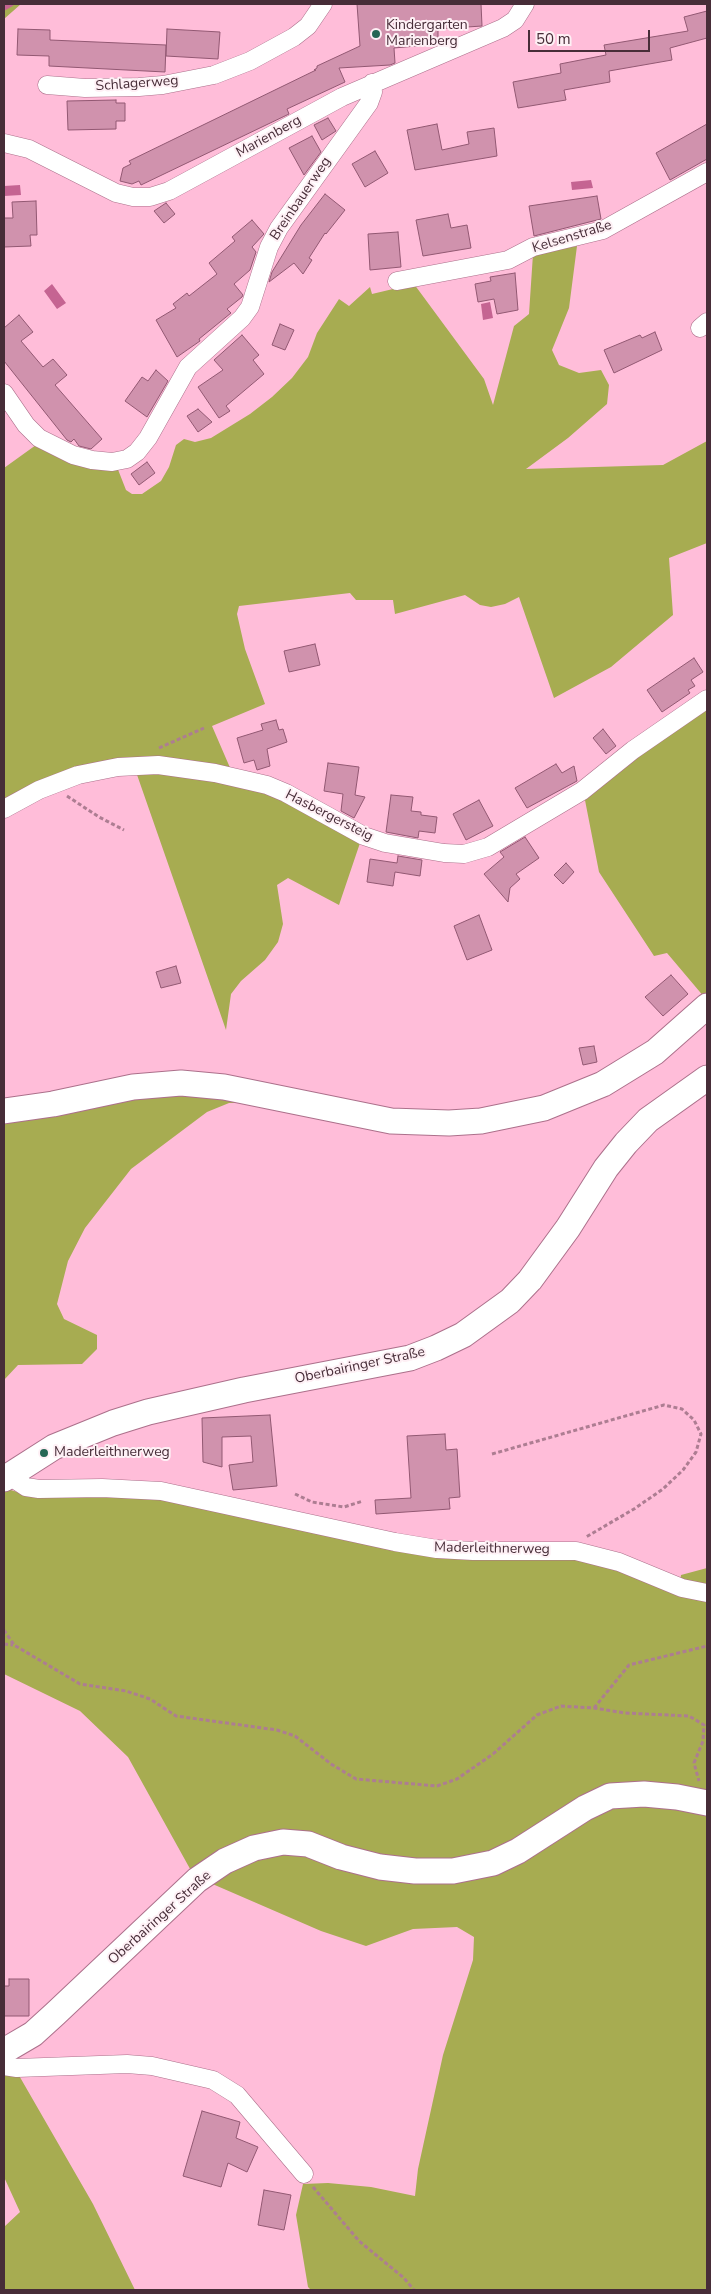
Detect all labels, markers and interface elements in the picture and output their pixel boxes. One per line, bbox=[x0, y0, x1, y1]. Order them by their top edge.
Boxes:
place label: Kindergarten Marienberg bbox=[386, 18, 468, 50]
scale bar bbox=[531, 20, 654, 52]
marker: Kindergarten Marienberg bbox=[370, 28, 382, 40]
text: 50 m bbox=[536, 29, 571, 49]
street label: Schlagerweg bbox=[95, 73, 179, 95]
street label: Marienberg bbox=[234, 112, 304, 162]
street label: Breinbauerweg bbox=[267, 154, 335, 244]
street label: Kelsenstraße bbox=[530, 217, 614, 257]
street label: Hasbergersteig bbox=[282, 787, 376, 845]
street label: Oberbairinger Straße bbox=[293, 1344, 427, 1388]
place label: Maderleithnerweg bbox=[54, 1445, 170, 1461]
marker: Maderleithnerweg bbox=[38, 1447, 50, 1459]
street label: Maderleithnerweg bbox=[434, 1540, 550, 1558]
street label: Oberbairinger Straße bbox=[105, 1867, 215, 1969]

